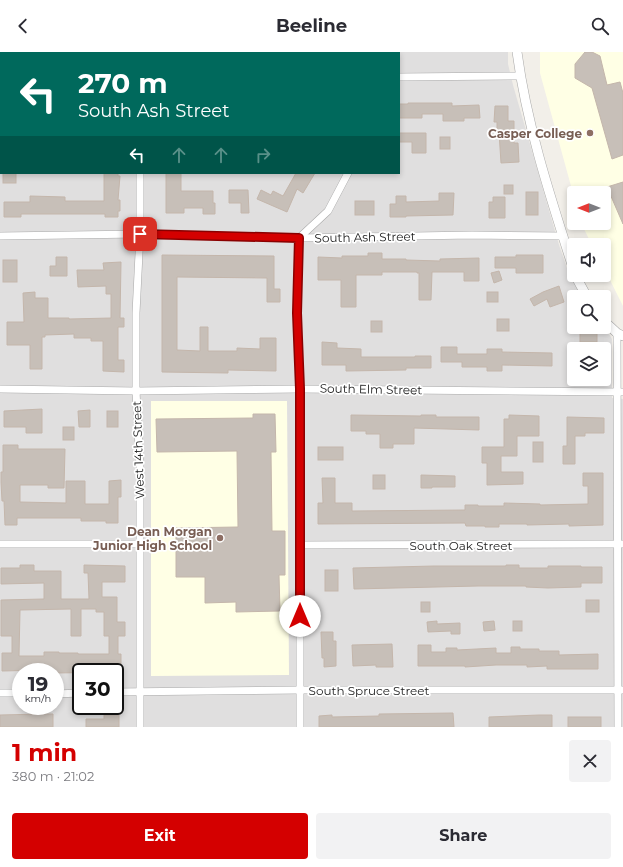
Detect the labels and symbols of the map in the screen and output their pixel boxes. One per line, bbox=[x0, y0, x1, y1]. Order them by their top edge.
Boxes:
place label: Casper College bbox=[488, 126, 582, 141]
marker: Casper College bbox=[585, 128, 595, 138]
north arrow bbox=[567, 186, 611, 230]
pin bbox=[123, 217, 157, 251]
street label: South Ash Street bbox=[314, 229, 416, 245]
street label: South Elm Street bbox=[320, 381, 423, 397]
street label: West 14th Street bbox=[129, 400, 147, 499]
place label: Dean Morgan Junior High School bbox=[92, 524, 212, 553]
marker: Dean Morgan Junior High School bbox=[215, 533, 225, 543]
street label: South Oak Street bbox=[410, 538, 513, 553]
position arrow bbox=[279, 595, 321, 637]
speed limit sign: 30 bbox=[72, 663, 124, 715]
street label: South Spruce Street bbox=[309, 683, 430, 698]

